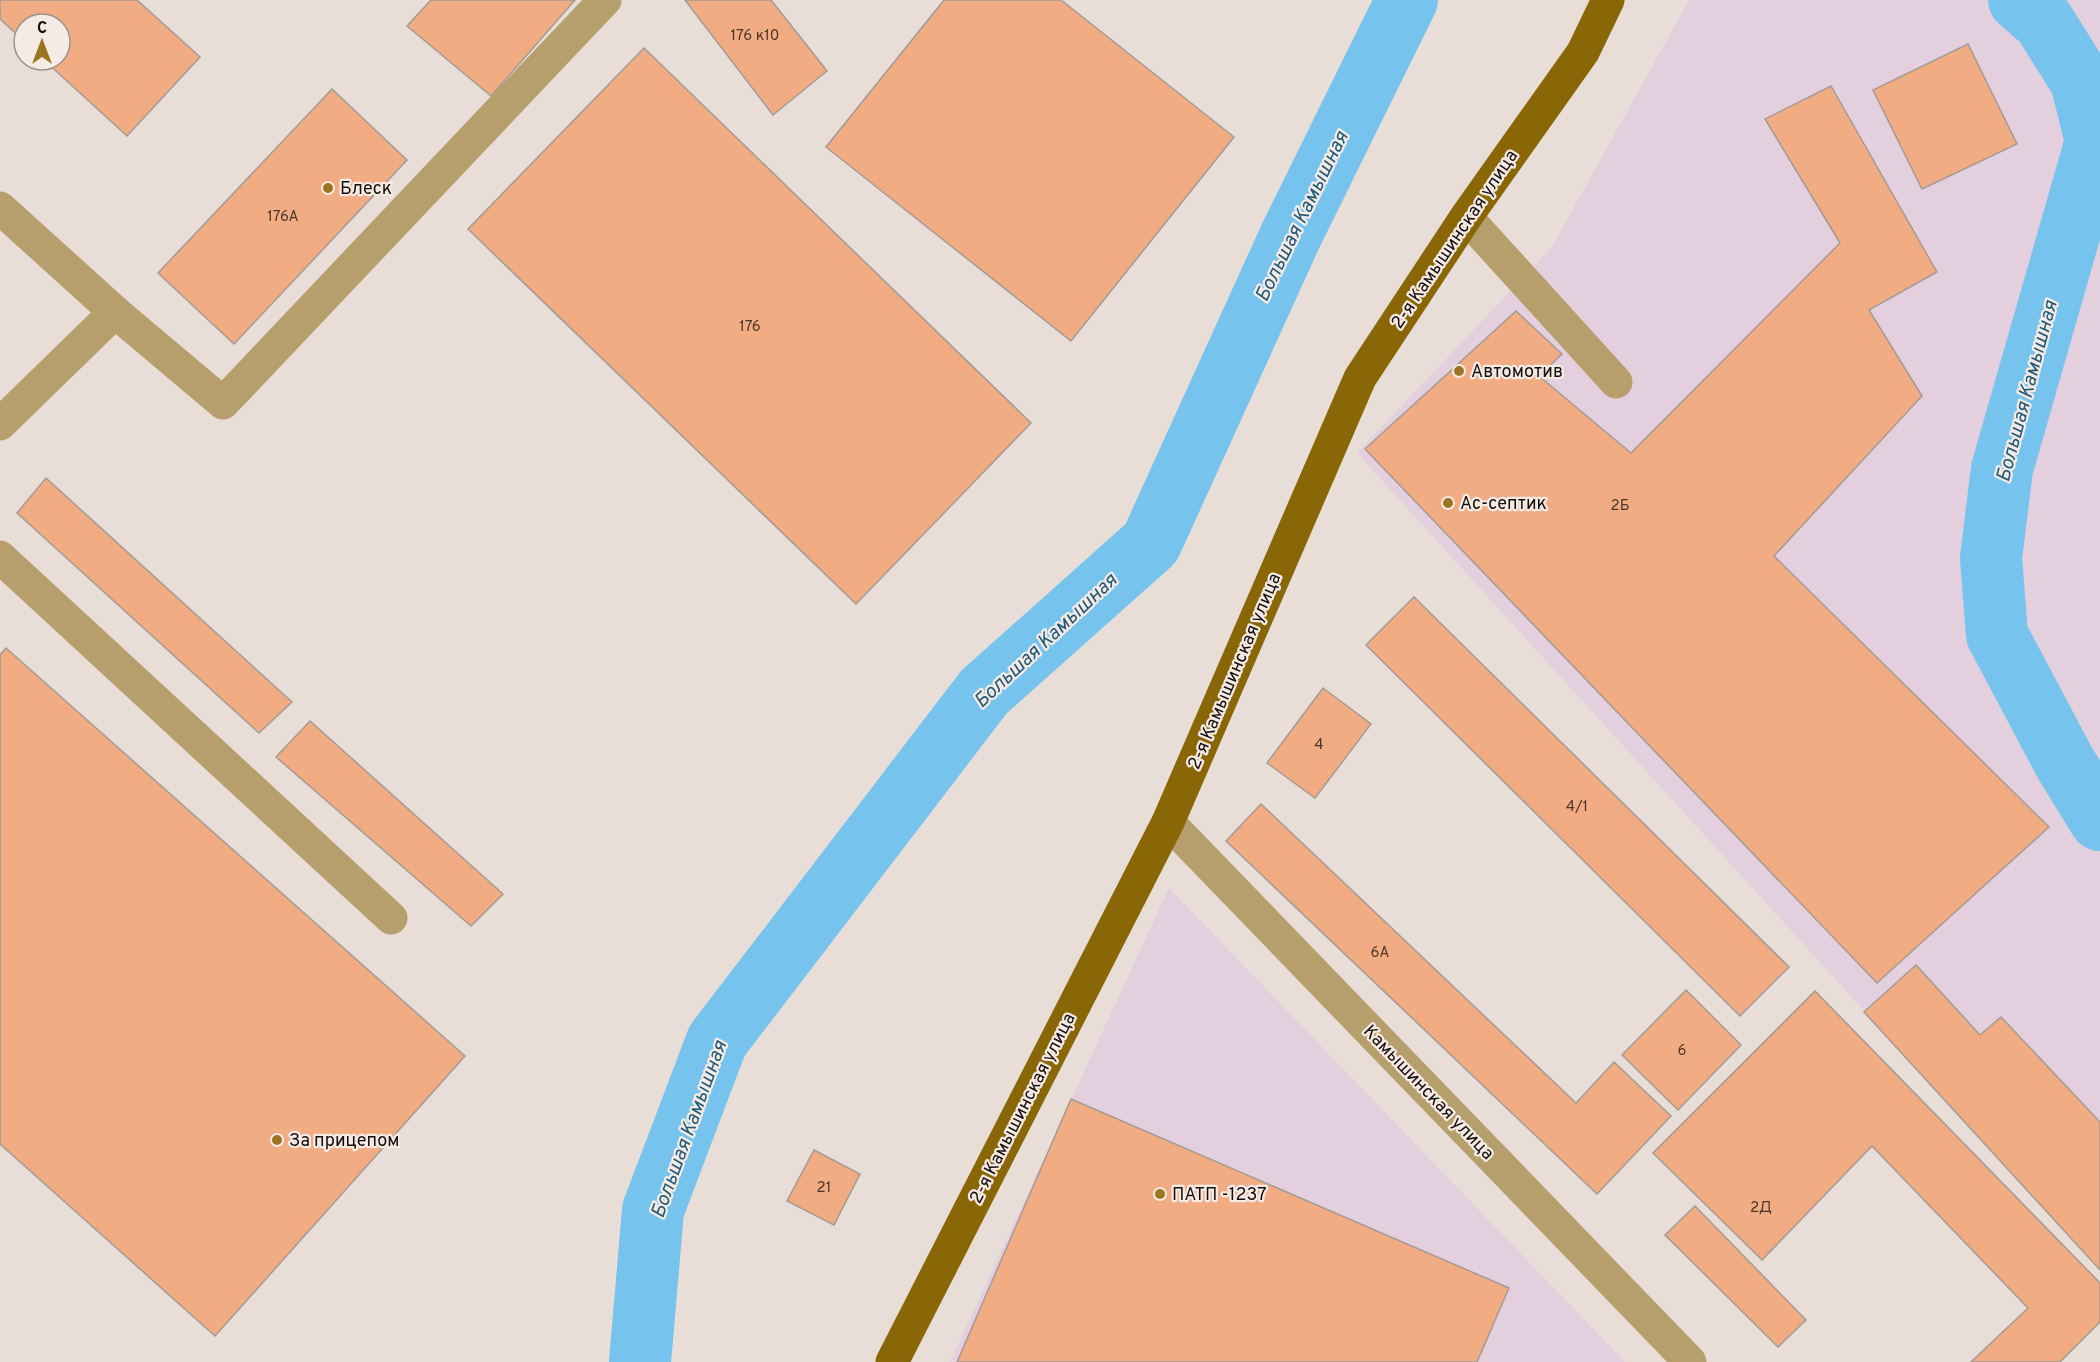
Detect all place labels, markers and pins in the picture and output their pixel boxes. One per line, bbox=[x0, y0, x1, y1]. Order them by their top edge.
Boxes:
place label: Блеск bbox=[340, 178, 392, 201]
marker: Блеск bbox=[321, 181, 335, 195]
place label: Автомотив bbox=[1471, 361, 1563, 384]
marker: Автомотив bbox=[1452, 364, 1466, 378]
place label: Ас-септик bbox=[1460, 493, 1547, 516]
marker: Ас-септик bbox=[1441, 496, 1455, 510]
place label: За прицепом bbox=[289, 1130, 400, 1153]
marker: За прицепом bbox=[270, 1133, 284, 1147]
place label: ПАТП -1237 bbox=[1172, 1184, 1267, 1207]
marker: ПАТП -1237 bbox=[1153, 1187, 1167, 1201]

